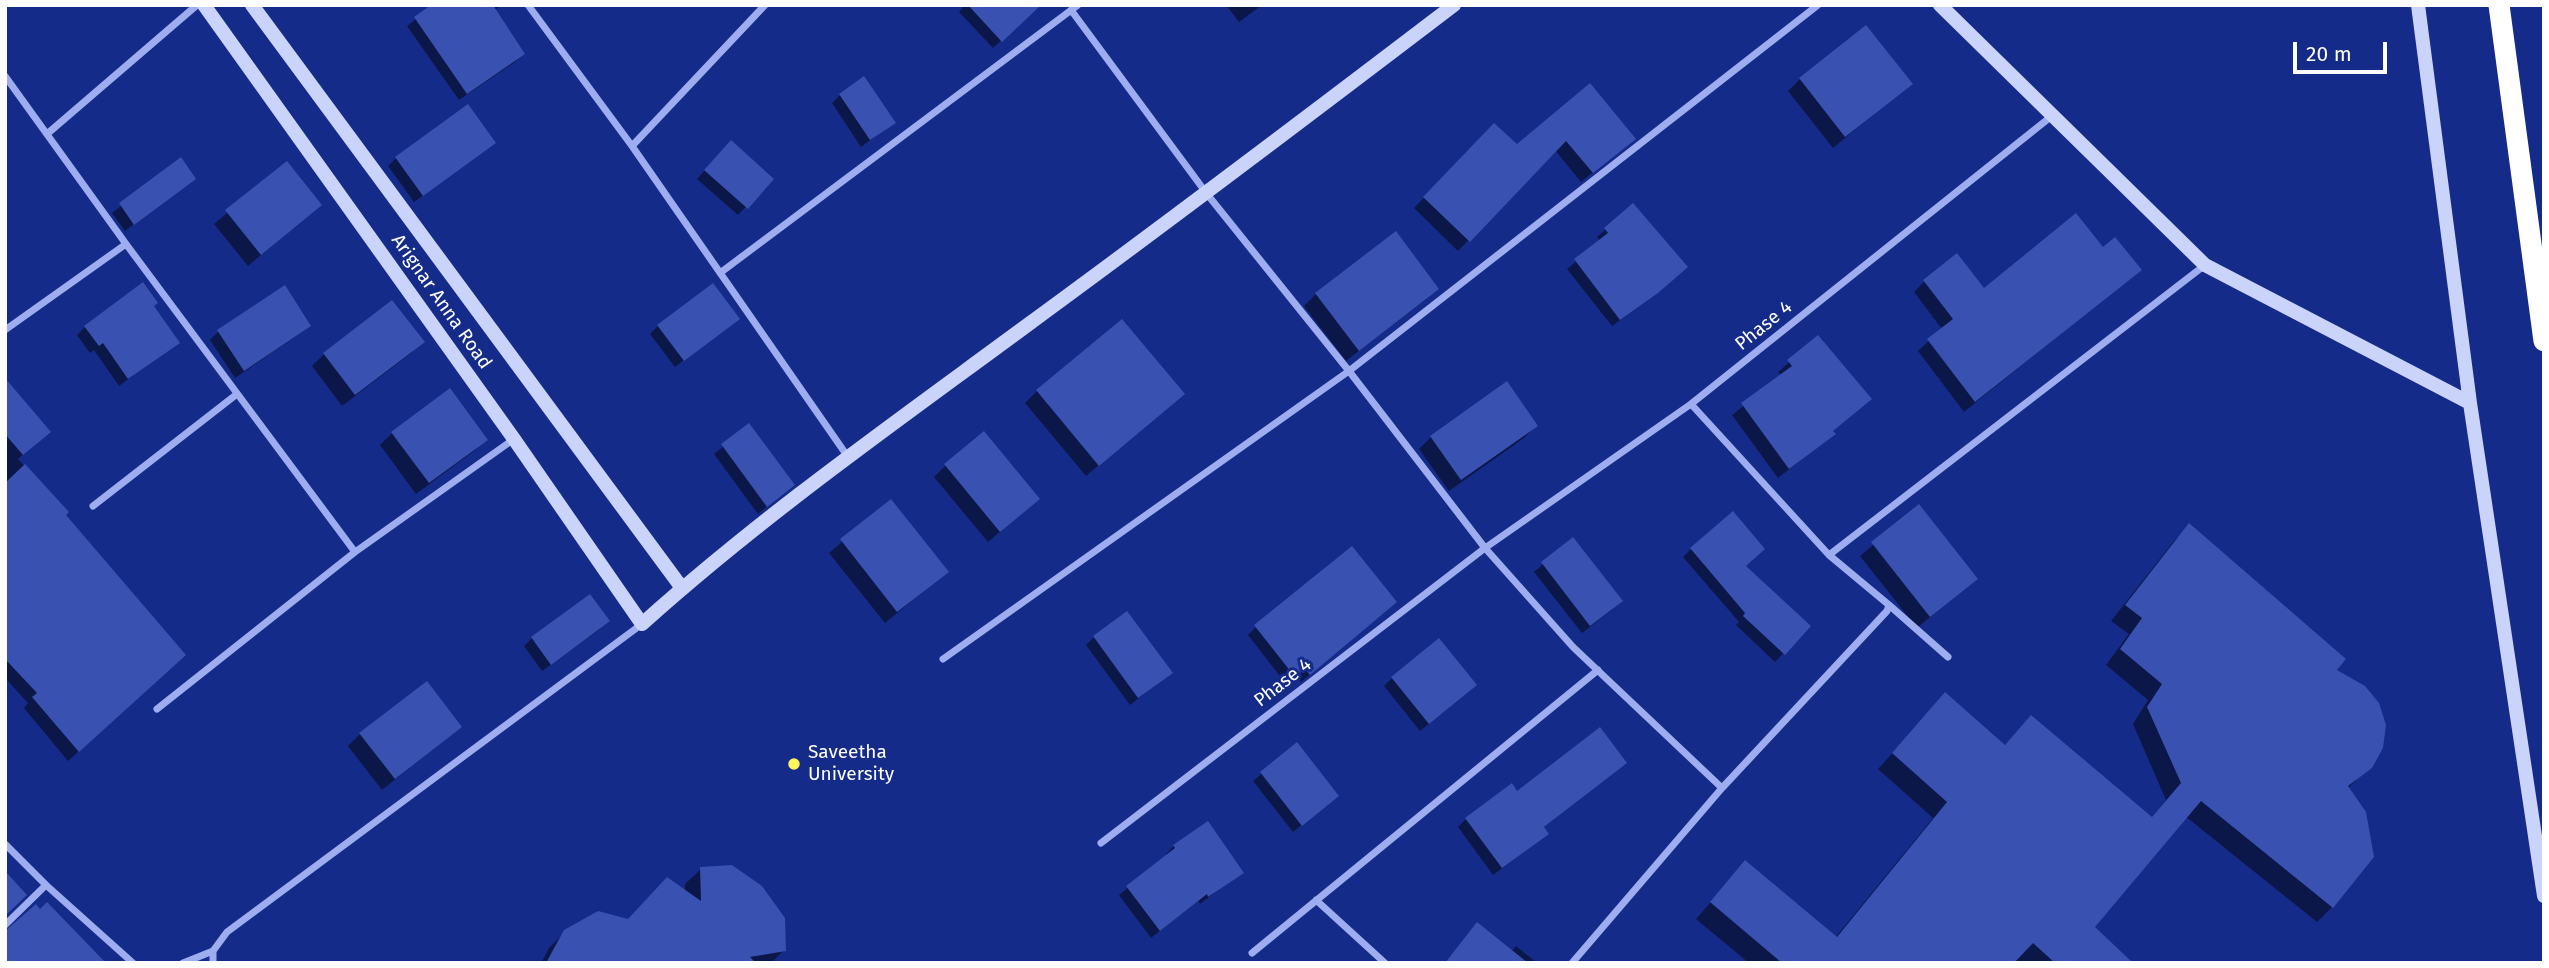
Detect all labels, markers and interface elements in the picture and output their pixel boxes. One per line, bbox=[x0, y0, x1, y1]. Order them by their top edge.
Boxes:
scale bar bbox=[2297, 28, 2392, 72]
text: 20 m bbox=[2306, 41, 2352, 67]
street label: Arignar Anna Road bbox=[386, 230, 496, 374]
street label: Phase 4 bbox=[1731, 296, 1797, 356]
street label: Phase 4 bbox=[1250, 654, 1316, 712]
place label: Saveetha University bbox=[808, 742, 894, 786]
marker: Saveetha University bbox=[786, 756, 802, 772]

